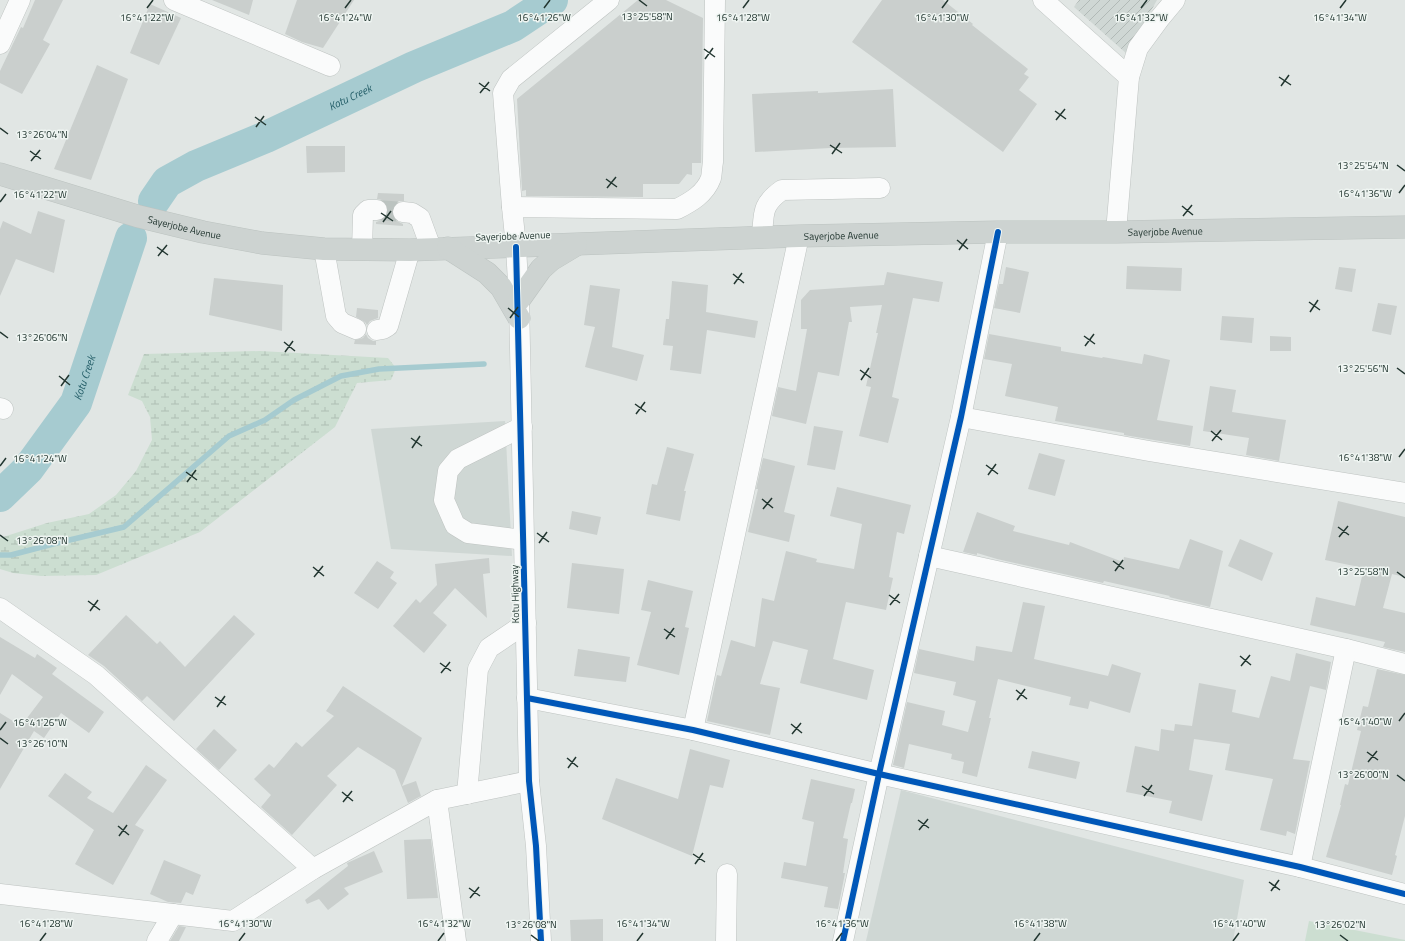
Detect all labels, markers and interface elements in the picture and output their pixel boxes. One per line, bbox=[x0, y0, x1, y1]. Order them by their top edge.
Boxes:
text: 13°25'58"N bbox=[621, 9, 673, 24]
text: 16°41'22"W bbox=[120, 10, 174, 25]
text: 16°41'24"W bbox=[318, 10, 372, 25]
text: 16°41'26"W bbox=[517, 10, 571, 25]
text: 16°41'28"W bbox=[716, 10, 770, 25]
text: 16°41'30"W bbox=[915, 10, 969, 25]
text: 16°41'32"W bbox=[1114, 10, 1168, 25]
text: 16°41'34"W bbox=[1313, 10, 1367, 25]
water label: Kotu Creek bbox=[326, 80, 375, 114]
text: 13°26'04"N bbox=[16, 127, 68, 142]
text: 13°25'54"N bbox=[1337, 158, 1389, 173]
text: 16°41'36"W bbox=[1338, 186, 1392, 201]
text: 16°41'22"W bbox=[13, 187, 67, 202]
street label: Sayerjobe Avenue bbox=[146, 211, 222, 243]
street label: Sayerjobe Avenue bbox=[1128, 223, 1203, 239]
street label: Sayerjobe Avenue bbox=[475, 227, 551, 245]
street label: Sayerjobe Avenue bbox=[804, 227, 879, 243]
text: 13°26'06"N bbox=[16, 330, 68, 345]
water label: Kotu Creek bbox=[69, 352, 100, 402]
text: 13°25'56"N bbox=[1337, 361, 1389, 376]
text: 16°41'38"W bbox=[1338, 450, 1392, 465]
text: 16°41'24"W bbox=[13, 451, 67, 466]
text: 13°26'08"N bbox=[16, 533, 68, 548]
street label: Kotu Highway bbox=[507, 564, 523, 623]
text: 13°25'58"N bbox=[1337, 564, 1389, 579]
text: 16°41'40"W bbox=[1338, 714, 1392, 729]
text: 16°41'26"W bbox=[13, 715, 67, 730]
text: 13°26'10"N bbox=[16, 736, 68, 751]
text: 13°26'00"N bbox=[1337, 767, 1389, 782]
text: 16°41'28"W bbox=[19, 916, 73, 931]
text: 16°41'30"W bbox=[218, 916, 272, 931]
text: 16°41'32"W bbox=[417, 916, 471, 931]
text: 16°41'34"W bbox=[616, 916, 670, 931]
text: 16°41'36"W bbox=[815, 916, 869, 931]
text: 16°41'38"W bbox=[1013, 916, 1067, 931]
text: 16°41'40"W bbox=[1212, 916, 1266, 931]
text: 13°26'08"N bbox=[505, 917, 557, 932]
text: 13°26'02"N bbox=[1314, 917, 1366, 932]

